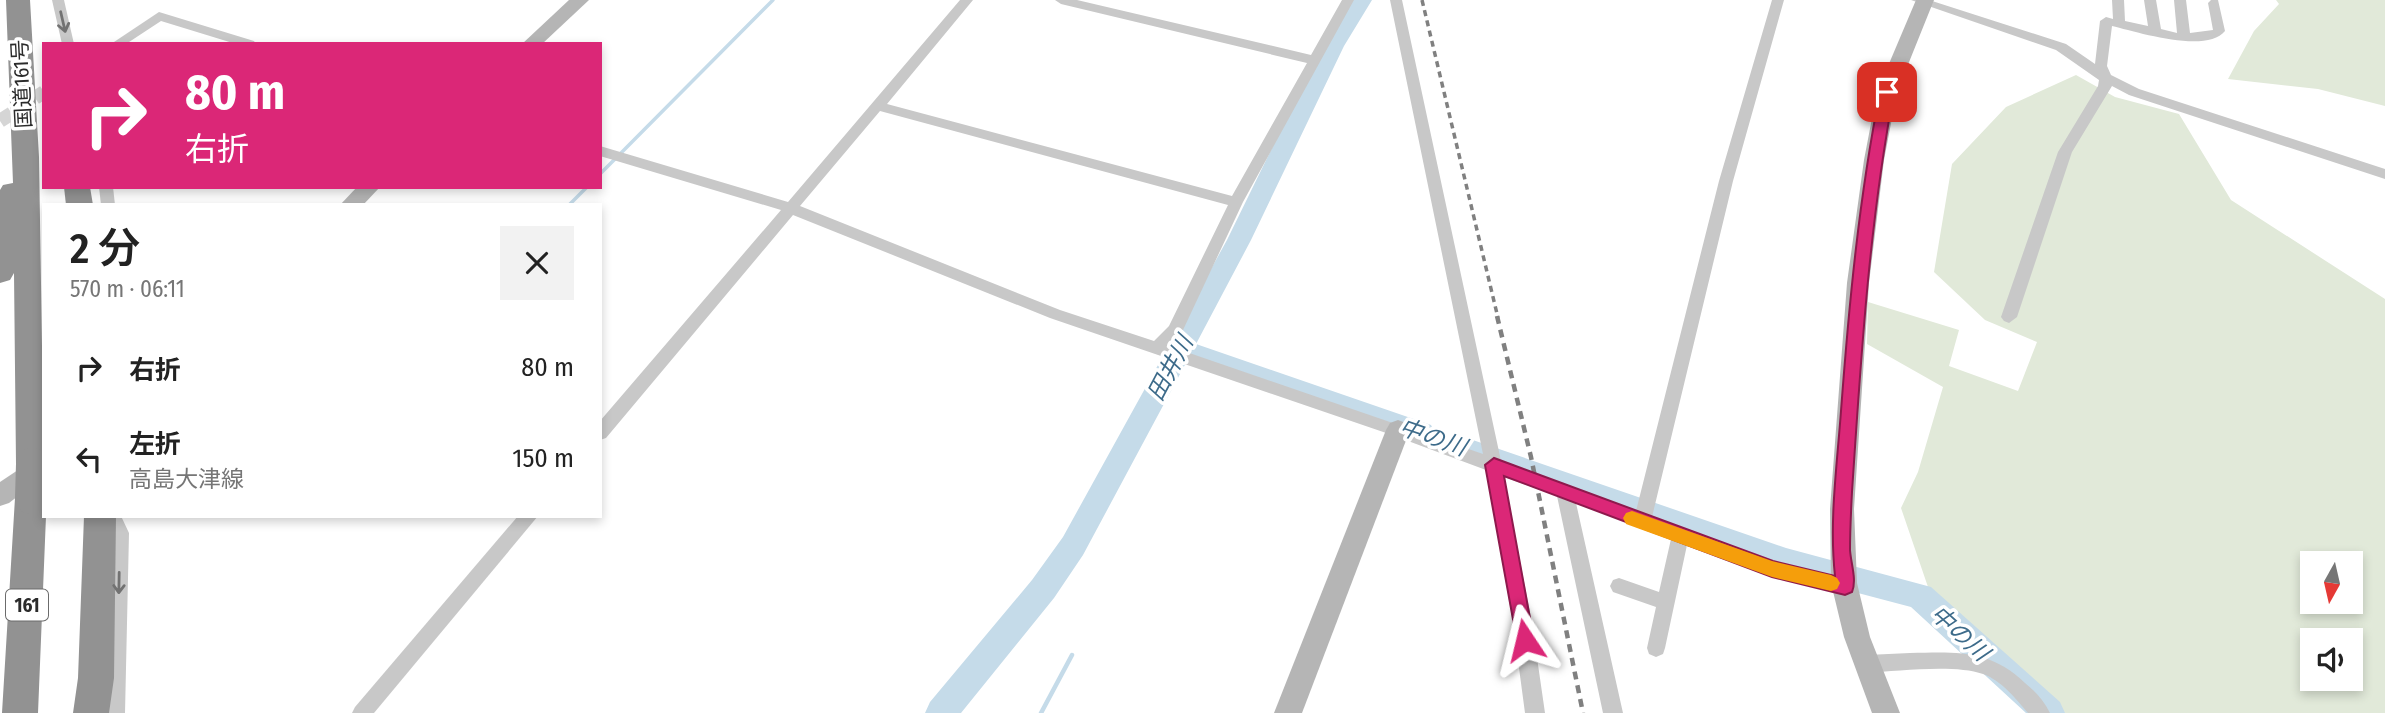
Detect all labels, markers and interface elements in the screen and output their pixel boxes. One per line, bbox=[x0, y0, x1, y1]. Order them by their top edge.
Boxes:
one-way arrow bbox=[57, 10, 70, 33]
street label: 国道161号 bbox=[7, 39, 37, 129]
pin bbox=[1857, 62, 1917, 122]
text: 80 m bbox=[185, 63, 285, 122]
icon: right bbox=[70, 70, 161, 161]
icon: arrive bbox=[1868, 73, 1906, 111]
text: 右折 bbox=[185, 130, 249, 168]
text: 2 分 bbox=[70, 224, 140, 274]
button: close bbox=[500, 226, 574, 300]
text: 570 m · 06:11 bbox=[70, 275, 185, 303]
water label: 田井川 bbox=[1141, 328, 1200, 405]
icon: right bbox=[70, 349, 108, 387]
text: 80 m bbox=[521, 352, 574, 383]
text: 右折 bbox=[129, 355, 181, 386]
water label: 中の川 bbox=[1396, 413, 1473, 462]
text: 左折 bbox=[129, 429, 181, 460]
icon: left bbox=[70, 440, 108, 478]
text: 150 m bbox=[512, 443, 574, 474]
text: 高島大津線 bbox=[129, 465, 244, 493]
north arrow bbox=[2300, 551, 2362, 614]
map controls bbox=[2300, 551, 2363, 691]
one-way arrow bbox=[112, 571, 126, 594]
road number: 161 bbox=[6, 590, 48, 620]
water label: 中の川 bbox=[1925, 600, 1997, 668]
position arrow bbox=[1488, 603, 1562, 677]
button: sound bbox=[2300, 628, 2363, 691]

